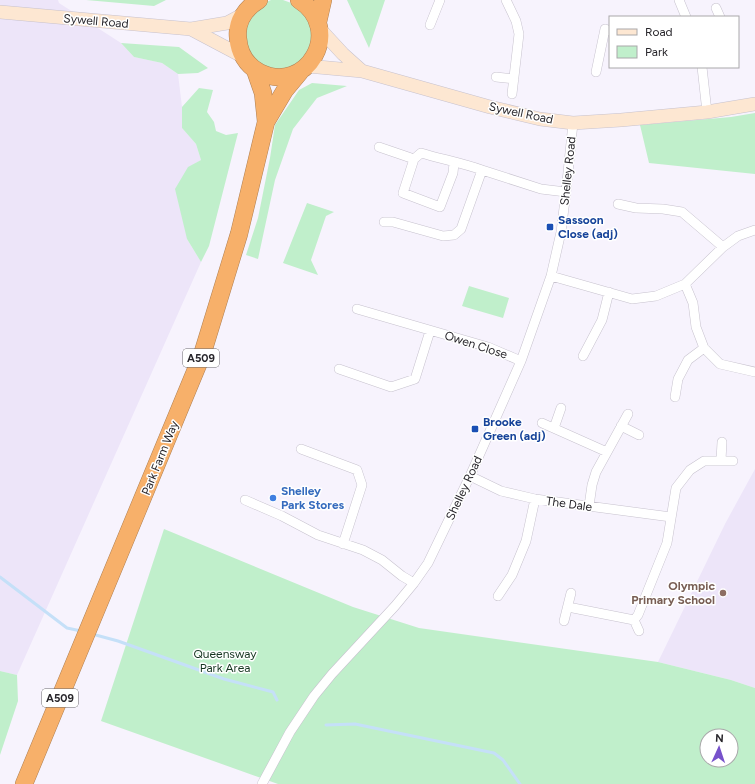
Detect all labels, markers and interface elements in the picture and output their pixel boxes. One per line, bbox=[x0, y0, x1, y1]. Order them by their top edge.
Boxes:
street label: Sywell Road bbox=[63, 11, 129, 31]
legend bbox=[609, 16, 739, 68]
text: Road bbox=[645, 25, 673, 39]
text: Park bbox=[645, 45, 668, 59]
street label: Sywell Road bbox=[488, 99, 554, 127]
street label: Shelley Road bbox=[557, 136, 579, 206]
place label: Sassoon Close (adj) bbox=[558, 213, 618, 241]
marker: Sassoon Close (adj) bbox=[545, 222, 555, 232]
street label: Owen Close bbox=[443, 328, 510, 362]
road number: A509 bbox=[183, 349, 219, 367]
place label: Brooke Green (adj) bbox=[483, 415, 546, 443]
street label: Park Farm Way bbox=[139, 418, 182, 497]
marker: Brooke Green (adj) bbox=[470, 424, 480, 434]
street label: Shelley Road bbox=[443, 454, 485, 522]
place label: Shelley Park Stores bbox=[281, 484, 345, 512]
marker: Shelley Park Stores bbox=[268, 493, 278, 503]
street label: The Dale bbox=[545, 494, 593, 514]
place label: Olympic Primary School bbox=[631, 579, 715, 607]
marker: Olympic Primary School bbox=[718, 588, 728, 598]
park label: Queensway Park Area bbox=[193, 647, 257, 675]
road number: A509 bbox=[42, 689, 78, 707]
north arrow bbox=[699, 728, 739, 768]
text: N bbox=[715, 732, 724, 745]

